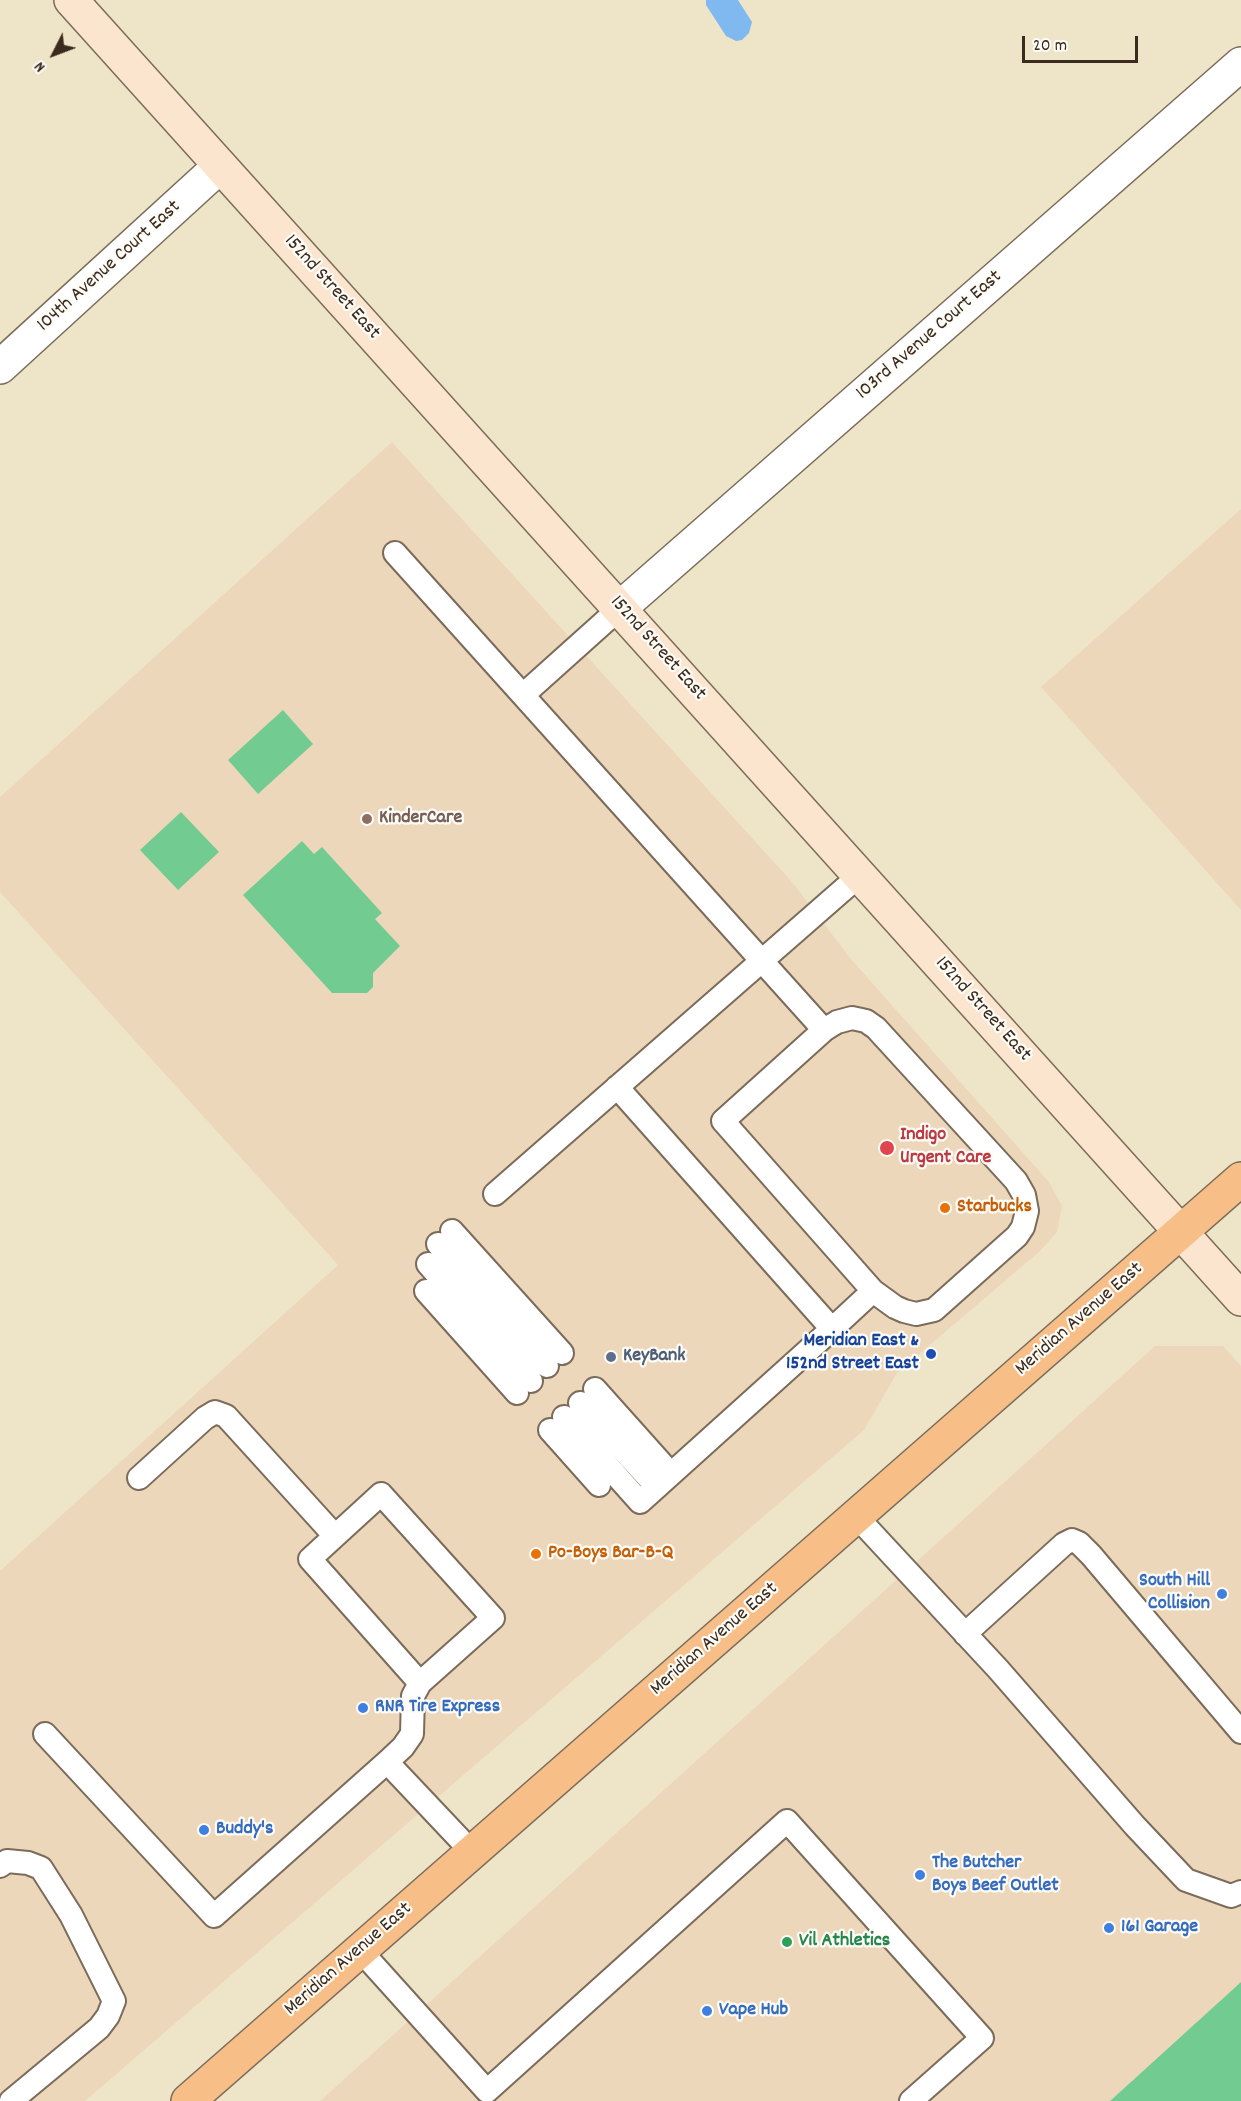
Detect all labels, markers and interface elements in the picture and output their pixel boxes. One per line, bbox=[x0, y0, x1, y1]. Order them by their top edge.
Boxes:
north arrow bbox=[24, 24, 84, 84]
scale bar bbox=[1025, 24, 1140, 62]
text: 20 m bbox=[1033, 34, 1067, 59]
text: N bbox=[29, 56, 51, 77]
street label: 104th Avenue Court East bbox=[33, 196, 187, 338]
street label: 152nd Street East bbox=[278, 231, 384, 345]
street label: 103rd Avenue Court East bbox=[852, 266, 1008, 406]
street label: 152nd Street East bbox=[604, 592, 710, 706]
place label: KinderCare bbox=[379, 807, 462, 831]
marker: KinderCare bbox=[360, 812, 374, 826]
street label: 152nd Street East bbox=[929, 953, 1035, 1067]
place label: Indigo Urgent Care bbox=[900, 1124, 991, 1171]
marker: Indigo Urgent Care bbox=[878, 1139, 896, 1157]
place label: Starbucks bbox=[957, 1196, 1032, 1220]
marker: Starbucks bbox=[938, 1201, 952, 1215]
street label: Meridian Avenue East bbox=[1011, 1258, 1149, 1382]
place label: Meridian East & 152nd Street East bbox=[786, 1330, 919, 1377]
place label: KeyBank bbox=[623, 1345, 685, 1369]
marker: Meridian East & 152nd Street East bbox=[924, 1347, 938, 1361]
marker: KeyBank bbox=[604, 1350, 618, 1364]
place label: Po-Boys Bar-B-Q bbox=[548, 1542, 673, 1566]
marker: Po-Boys Bar-B-Q bbox=[529, 1547, 543, 1561]
place label: South Hill Collision bbox=[1139, 1570, 1210, 1617]
street label: Meridian Avenue East bbox=[646, 1578, 784, 1702]
marker: South Hill Collision bbox=[1215, 1587, 1229, 1601]
place label: RNR Tire Express bbox=[375, 1696, 500, 1720]
marker: RNR Tire Express bbox=[356, 1701, 370, 1715]
place label: Buddy's bbox=[216, 1818, 273, 1842]
marker: Buddy's bbox=[197, 1823, 211, 1837]
place label: The Butcher Boys Beef Outlet bbox=[932, 1852, 1059, 1899]
marker: The Butcher Boys Beef Outlet bbox=[913, 1868, 927, 1882]
street label: Meridian Avenue East bbox=[280, 1898, 418, 2022]
place label: 161 Garage bbox=[1121, 1916, 1198, 1940]
marker: 161 Garage bbox=[1102, 1921, 1116, 1935]
place label: Vil Athletics bbox=[799, 1930, 890, 1954]
marker: Vil Athletics bbox=[780, 1935, 794, 1949]
place label: Vape Hub bbox=[719, 1999, 788, 2023]
marker: Vape Hub bbox=[700, 2004, 714, 2018]

